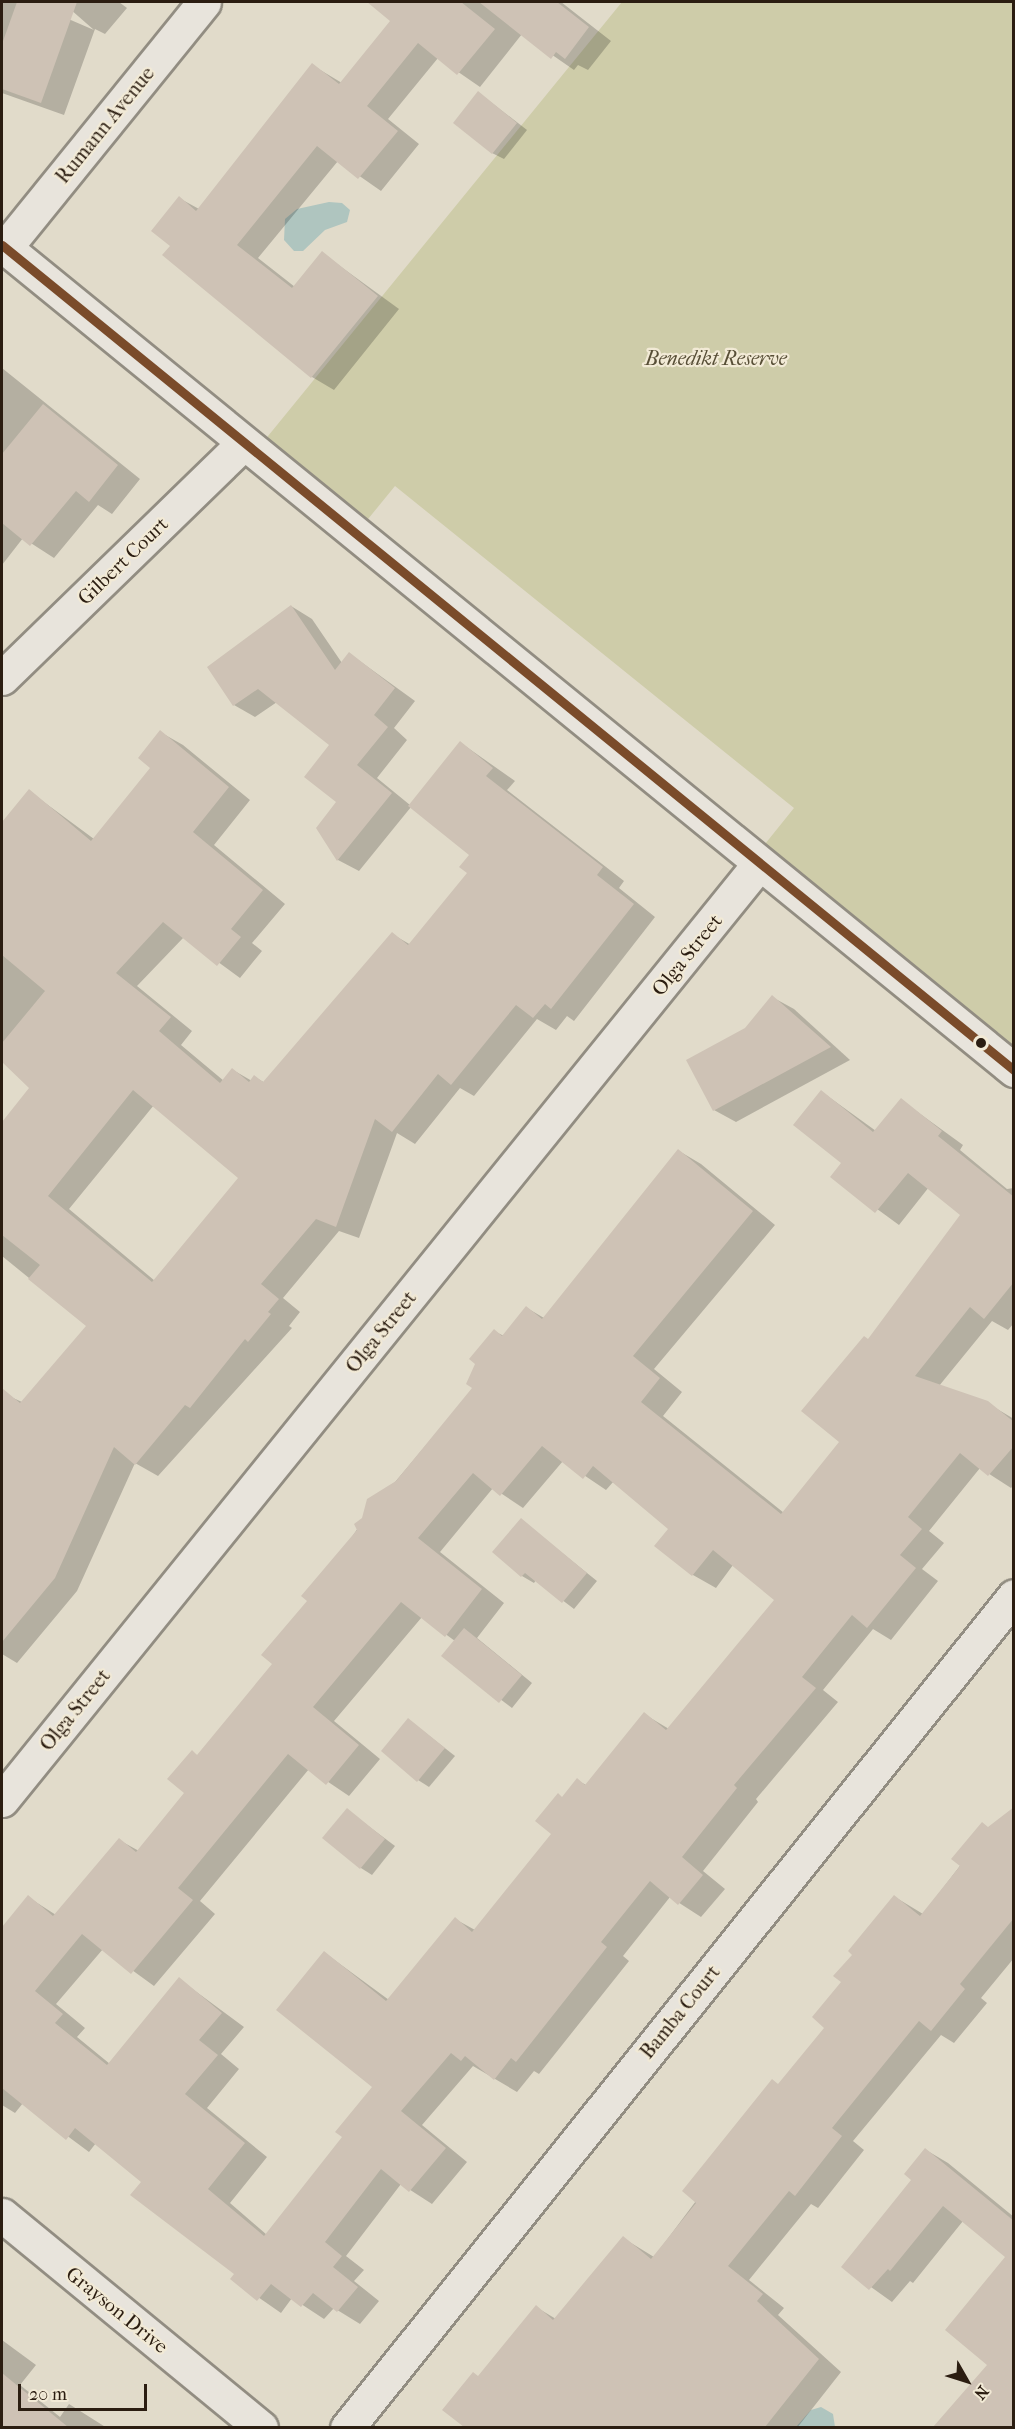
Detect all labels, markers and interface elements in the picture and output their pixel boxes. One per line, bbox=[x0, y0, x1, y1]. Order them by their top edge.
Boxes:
street label: Rumann Avenue bbox=[51, 62, 159, 188]
park label: Benedikt Reserve bbox=[645, 346, 787, 370]
street label: Gilbert Court bbox=[73, 512, 173, 610]
street label: Olga Street bbox=[647, 909, 727, 1001]
unlabelled marker bbox=[975, 1037, 987, 1049]
street label: Olga Street bbox=[341, 1286, 421, 1378]
street label: Olga Street bbox=[35, 1664, 115, 1756]
street label: Bamba Court bbox=[635, 1960, 725, 2064]
street label: Grayson Drive bbox=[61, 2262, 173, 2358]
north arrow bbox=[937, 2351, 997, 2411]
scale bar bbox=[21, 2372, 150, 2410]
text: N bbox=[970, 2382, 993, 2403]
text: 20 m bbox=[29, 2384, 67, 2405]

